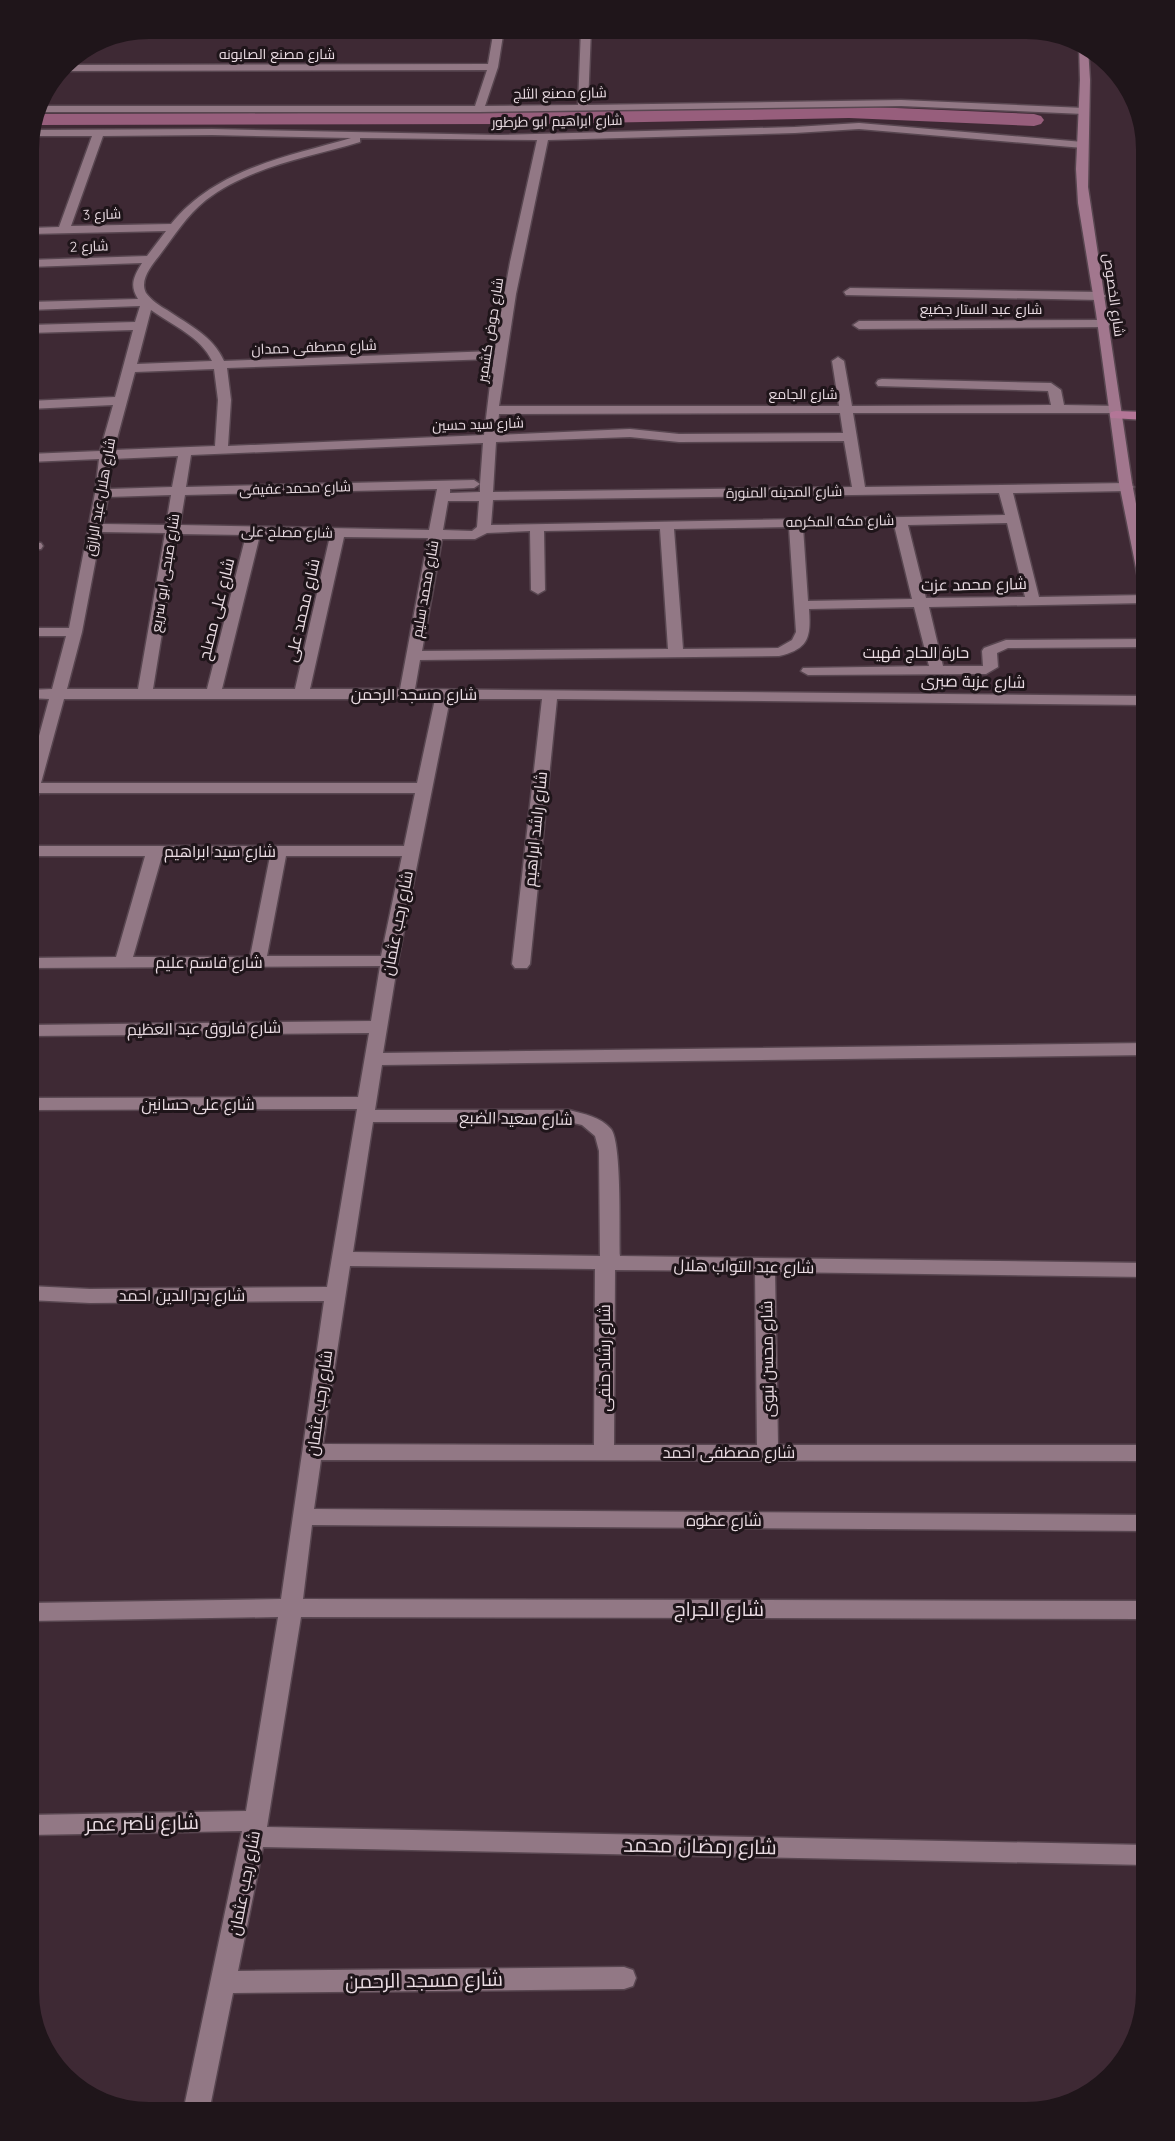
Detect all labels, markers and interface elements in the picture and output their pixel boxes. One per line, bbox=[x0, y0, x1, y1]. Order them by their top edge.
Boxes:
street label: شارع مصنع الصابونه bbox=[219, 45, 335, 63]
street label: شارع مصنع الثلج bbox=[513, 83, 607, 103]
street label: شارع ابراهيم ابو طرطور bbox=[490, 111, 623, 132]
street label: شارع 3 bbox=[83, 204, 121, 224]
street label: شارع 2 bbox=[69, 236, 109, 256]
street label: شارع الخصوص bbox=[1099, 252, 1129, 338]
street label: شارع حوض كشمير bbox=[473, 276, 507, 385]
street label: شارع عبد الستار جضيع bbox=[920, 300, 1042, 318]
street label: شارع مصطفى حمدان bbox=[251, 336, 377, 358]
street label: شارع الجامع bbox=[769, 385, 837, 403]
street label: شارع سيد حسين bbox=[432, 413, 524, 435]
street label: شارع هلال عبد الرازق bbox=[81, 437, 119, 557]
street label: شارع محمد عفيفى bbox=[239, 477, 351, 499]
street label: شارع المدينه المنورة bbox=[726, 482, 842, 502]
street label: شارع مكه المكرمه bbox=[786, 511, 894, 531]
street label: شارع صبحى ابو سريع bbox=[147, 512, 183, 634]
street label: شارع مصلح على bbox=[241, 522, 333, 542]
street label: شارع محمد سليم bbox=[408, 539, 443, 639]
street label: شارع على مصلح bbox=[194, 556, 240, 663]
street label: شارع محمد على bbox=[280, 556, 326, 664]
street label: شارع محمد عزت bbox=[921, 573, 1027, 597]
street label: حارة الحاج فهيت bbox=[863, 642, 969, 664]
street label: شارع عزبة صبرى bbox=[921, 670, 1025, 694]
street label: شارع مسجد الرحمن bbox=[351, 684, 477, 706]
street label: شارع راشد ابراهيم bbox=[519, 770, 553, 888]
street label: شارع سيد ابراهيم bbox=[164, 841, 276, 863]
street label: شارع رجب عثمان bbox=[377, 869, 419, 977]
street label: شارع قاسم عليم bbox=[155, 952, 263, 974]
street label: شارع فاروق عبد العظيم bbox=[127, 1017, 281, 1041]
street label: شارع على حسانين bbox=[141, 1094, 255, 1116]
street label: شارع سعيد الضبع bbox=[459, 1107, 573, 1131]
street label: شارع عبد التواب هلال bbox=[674, 1255, 814, 1279]
street label: شارع بدر الدين احمد bbox=[119, 1285, 245, 1307]
street label: شارع محسن نبوى bbox=[756, 1300, 780, 1418]
street label: شارع رشاد حنفى bbox=[594, 1304, 616, 1412]
street label: شارع رجب عثمان bbox=[302, 1349, 338, 1457]
street label: شارع مصطفى احمد bbox=[663, 1442, 795, 1464]
street label: شارع عطوه bbox=[686, 1510, 762, 1532]
street label: شارع الجراج bbox=[674, 1596, 764, 1623]
street label: شارع ناصر عمر bbox=[84, 1809, 199, 1838]
street label: شارع رجب عثمان bbox=[224, 1829, 266, 1937]
street label: شارع رمضان محمد bbox=[623, 1832, 777, 1861]
street label: شارع مسجد الرحمن bbox=[345, 1966, 503, 1995]

